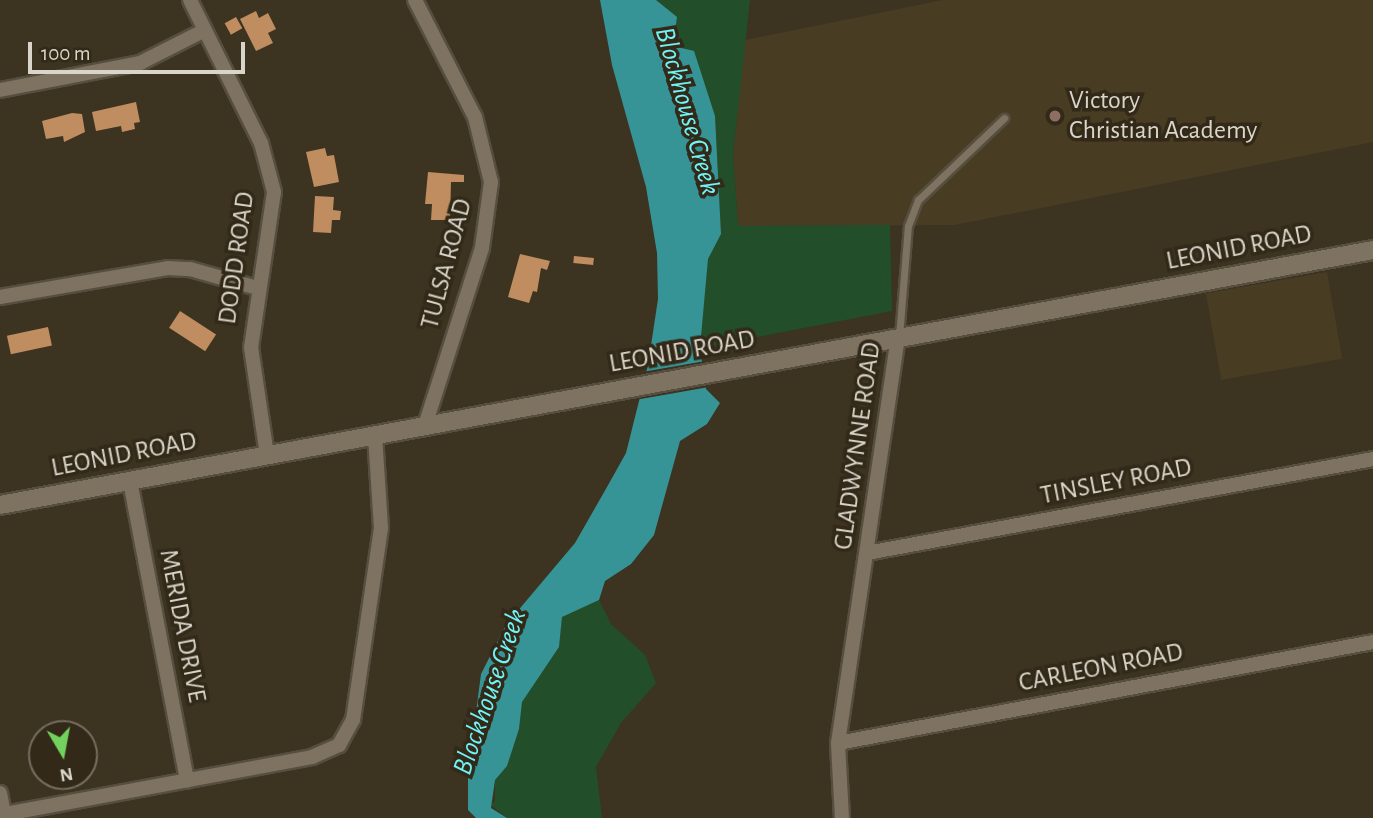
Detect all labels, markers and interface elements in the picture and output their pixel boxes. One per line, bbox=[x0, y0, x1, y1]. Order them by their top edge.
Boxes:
water label: Blockhouse Creek bbox=[647, 23, 727, 199]
scale bar bbox=[32, 28, 248, 72]
text: 100 m bbox=[41, 43, 91, 64]
place label: Victory Christian Academy bbox=[1069, 85, 1257, 146]
marker: Victory Christian Academy bbox=[1047, 108, 1063, 124]
street label: DODD ROAD bbox=[212, 190, 262, 326]
street label: TULSA ROAD bbox=[415, 195, 479, 333]
street label: LEONID ROAD bbox=[1164, 219, 1314, 277]
street label: LEONID ROAD bbox=[607, 324, 757, 380]
street label: GLADWYNNE ROAD bbox=[828, 340, 888, 552]
street label: LEONID ROAD bbox=[49, 426, 199, 484]
street label: TINSLEY ROAD bbox=[1038, 452, 1194, 512]
street label: MERIDA DRIVE bbox=[152, 547, 212, 705]
water label: Blockhouse Creek bbox=[446, 605, 534, 779]
street label: CARLEON ROAD bbox=[1016, 637, 1186, 699]
north arrow bbox=[28, 720, 98, 790]
text: N bbox=[58, 764, 75, 785]

